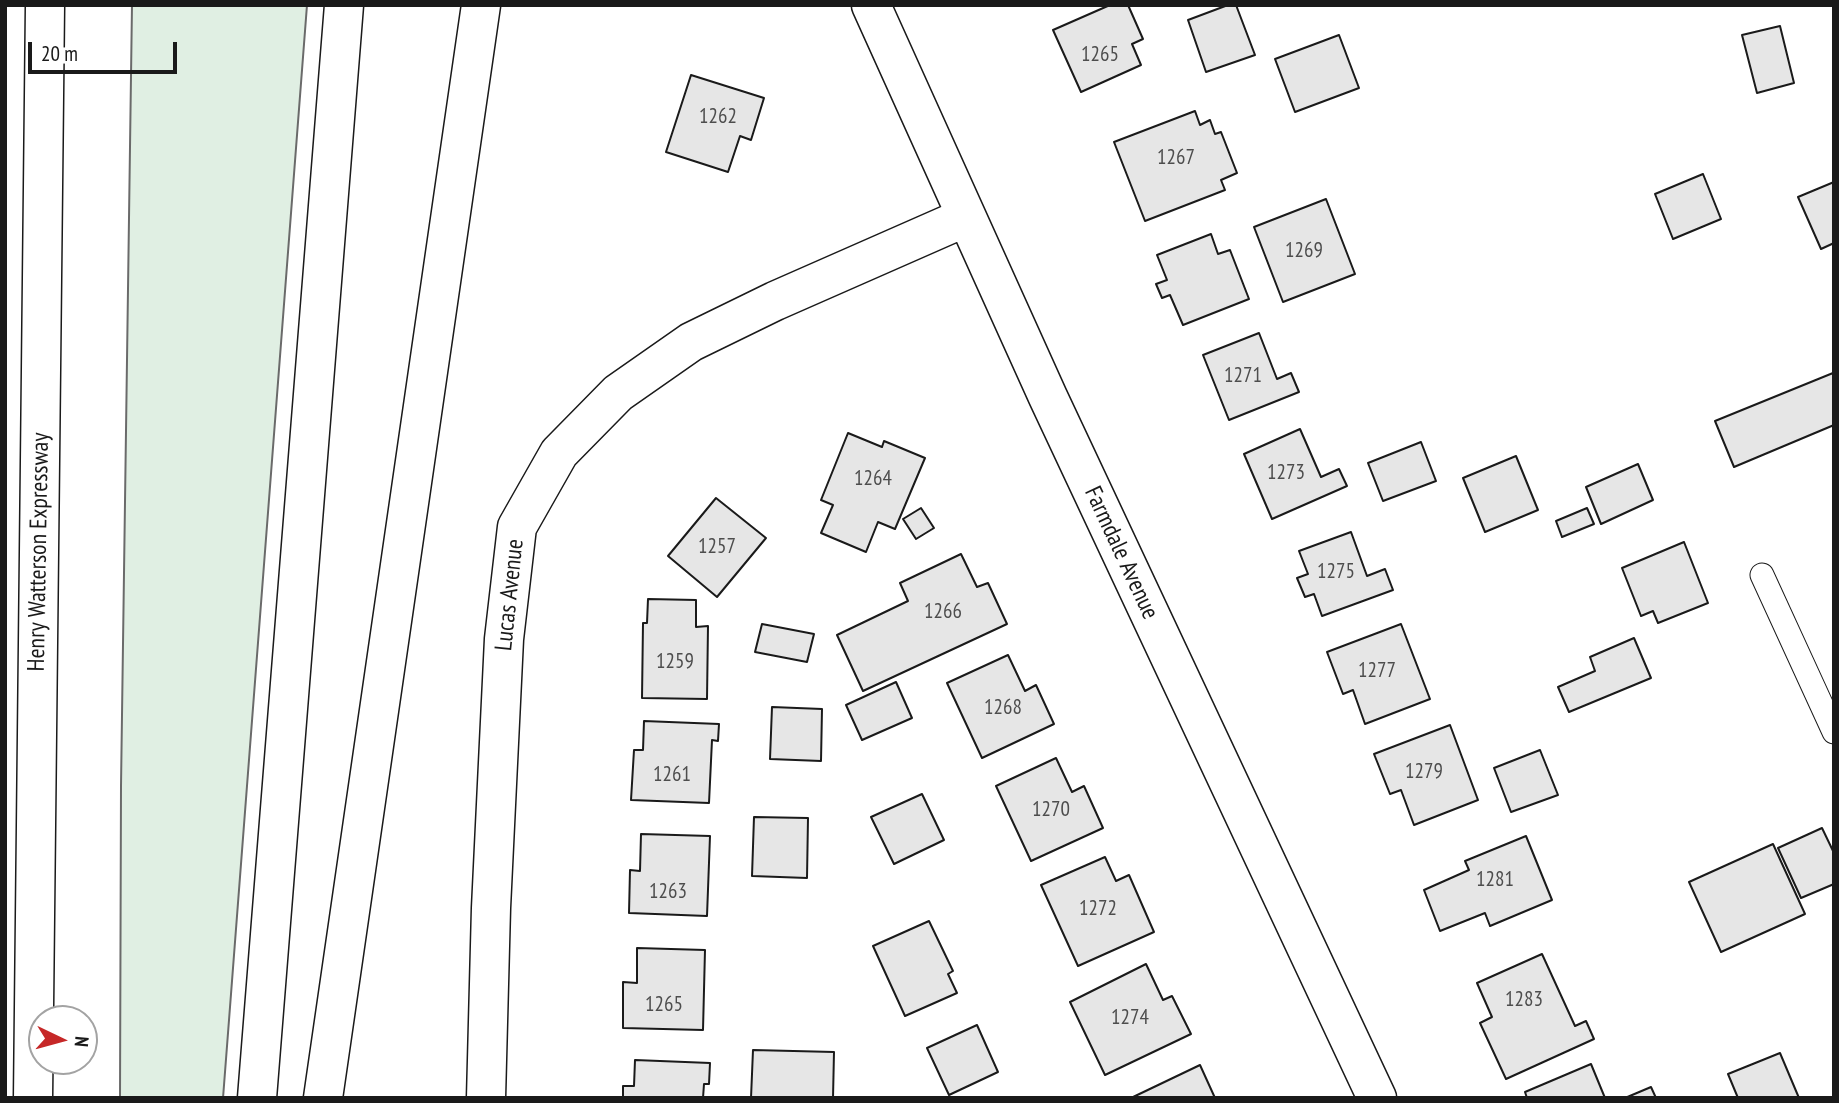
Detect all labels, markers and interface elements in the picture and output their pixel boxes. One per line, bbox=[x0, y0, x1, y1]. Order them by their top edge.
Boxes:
scale bar bbox=[32, 28, 180, 72]
text: 20 m bbox=[41, 40, 78, 67]
house number: 1265 bbox=[1081, 42, 1119, 68]
house number: 1262 bbox=[699, 104, 737, 130]
house number: 1267 bbox=[1157, 145, 1195, 171]
house number: 1269 bbox=[1285, 238, 1323, 264]
house number: 1271 bbox=[1224, 363, 1262, 389]
street label: Henry Watterson Expressway bbox=[23, 432, 55, 672]
house number: 1273 bbox=[1267, 460, 1305, 486]
house number: 1264 bbox=[854, 466, 892, 492]
street label: Farmdale Avenue bbox=[1078, 482, 1164, 624]
house number: 1257 bbox=[698, 534, 736, 560]
street label: Lucas Avenue bbox=[490, 538, 530, 652]
house number: 1275 bbox=[1317, 559, 1355, 585]
house number: 1266 bbox=[924, 599, 962, 625]
house number: 1259 bbox=[656, 649, 694, 675]
house number: 1277 bbox=[1358, 658, 1396, 684]
house number: 1268 bbox=[984, 695, 1022, 721]
house number: 1279 bbox=[1405, 759, 1443, 785]
house number: 1261 bbox=[653, 762, 691, 788]
house number: 1270 bbox=[1032, 797, 1070, 823]
house number: 1281 bbox=[1476, 867, 1514, 893]
house number: 1263 bbox=[649, 879, 687, 905]
house number: 1272 bbox=[1079, 896, 1117, 922]
house number: 1283 bbox=[1505, 987, 1543, 1013]
house number: 1265 bbox=[645, 992, 683, 1018]
north arrow bbox=[28, 1005, 98, 1075]
house number: 1274 bbox=[1111, 1005, 1149, 1031]
text: N bbox=[70, 1035, 94, 1048]

